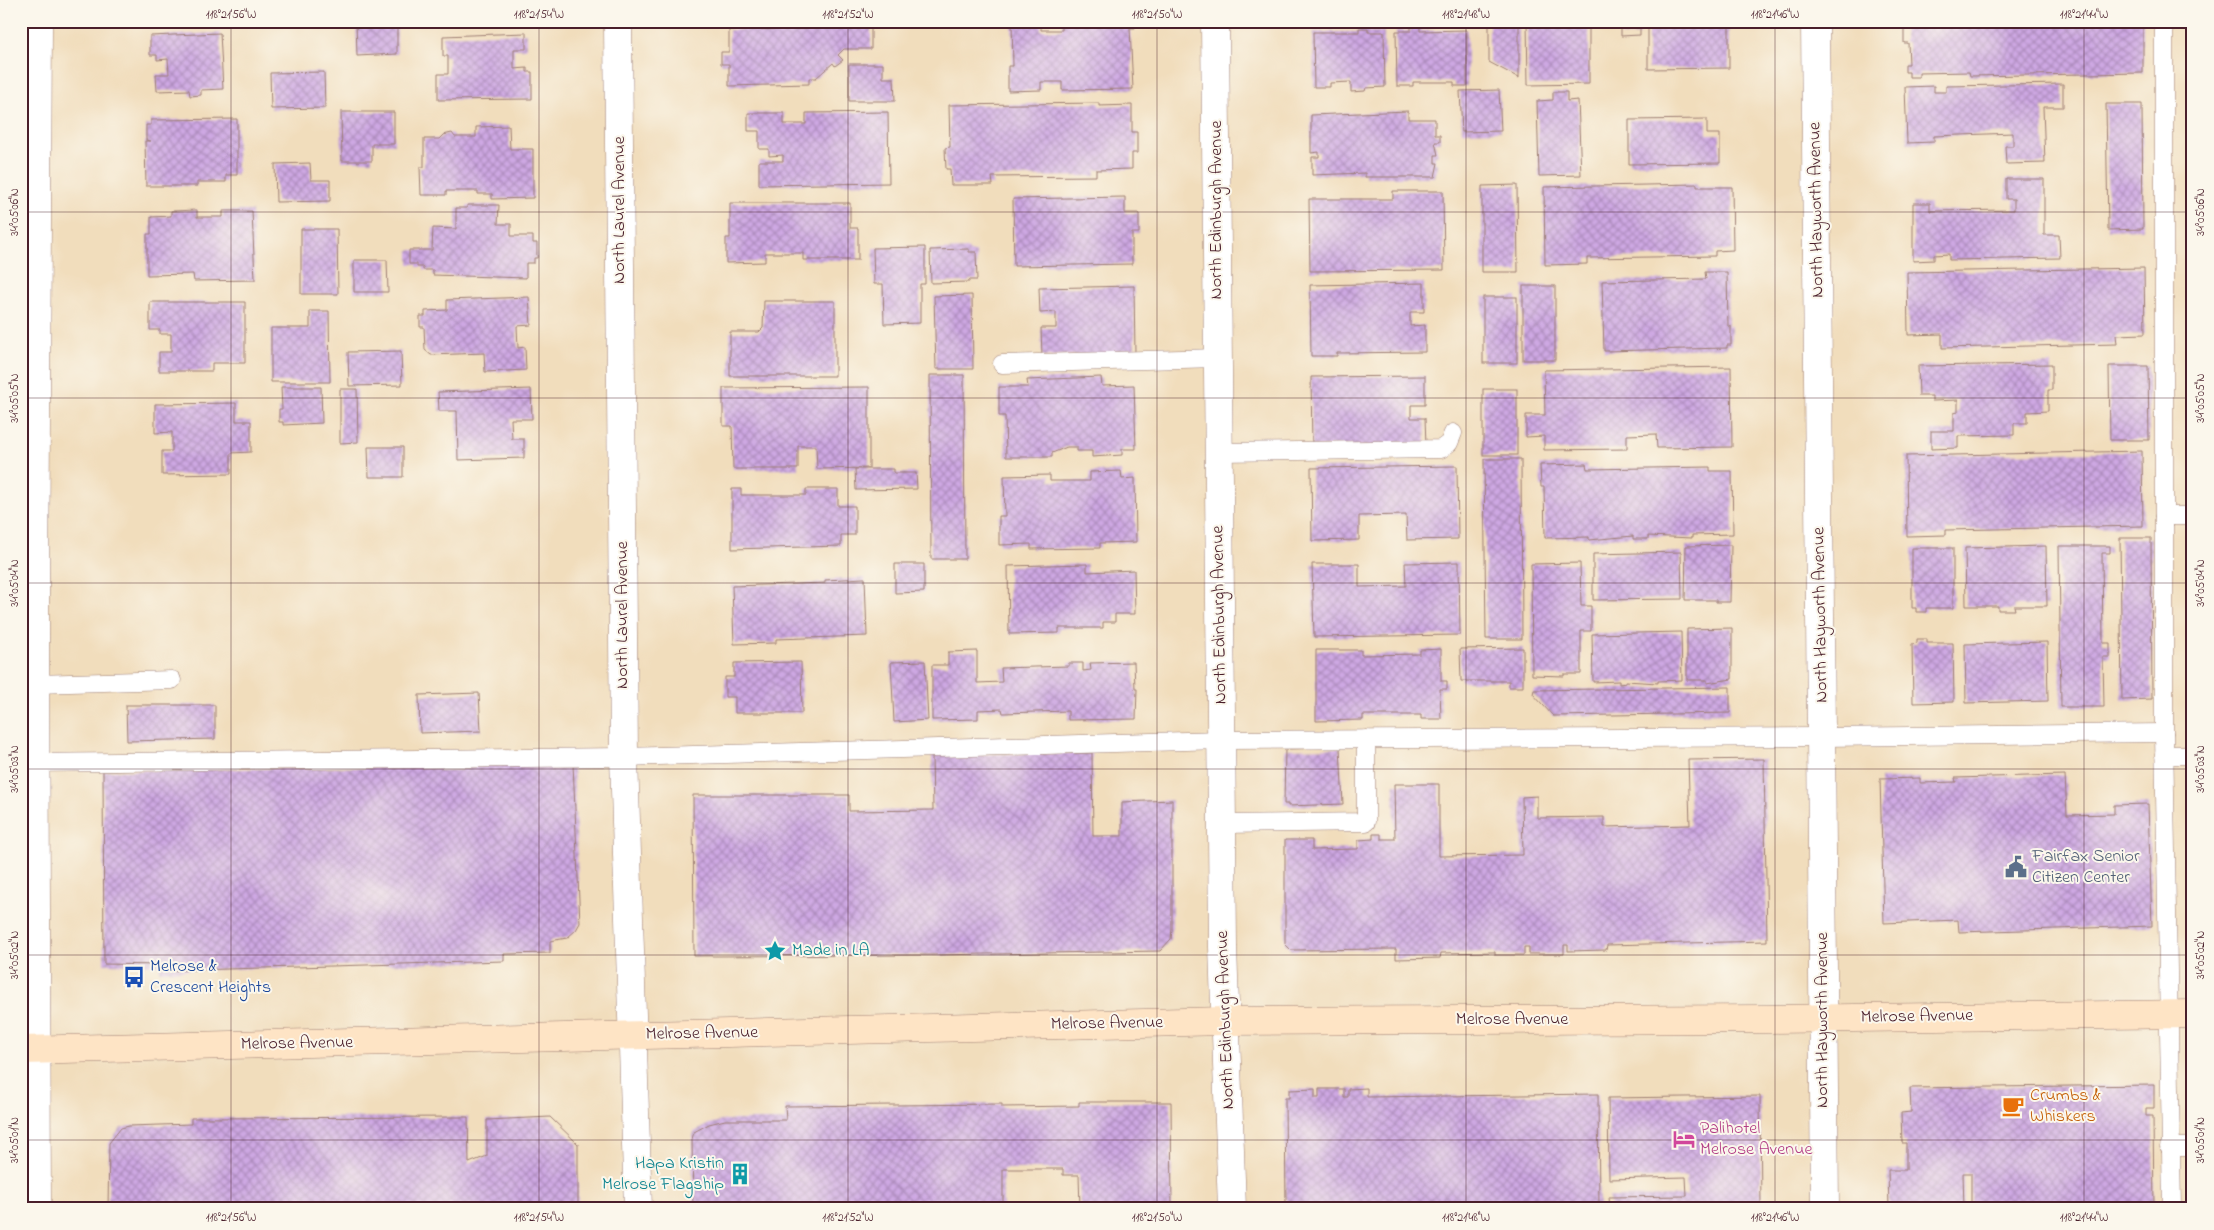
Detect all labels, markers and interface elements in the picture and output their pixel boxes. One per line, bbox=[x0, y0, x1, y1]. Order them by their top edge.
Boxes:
text: 118°21'56"W bbox=[206, 6, 256, 24]
text: 118°21'54"W bbox=[514, 6, 564, 24]
text: 118°21'52"W bbox=[822, 6, 874, 24]
text: 118°21'50"W bbox=[1132, 6, 1182, 24]
text: 118°21'48"W bbox=[1442, 6, 1490, 24]
text: 118°21'46"W bbox=[1751, 6, 1799, 24]
text: 118°21'44"W bbox=[2060, 6, 2108, 24]
street label: North Edinburgh Avenue bbox=[1204, 120, 1231, 299]
street label: North Hayworth Avenue bbox=[1802, 121, 1832, 298]
street label: North Laurel Avenue bbox=[607, 135, 633, 284]
text: 34°05'06"N bbox=[6, 188, 24, 236]
text: 34°05'06"N bbox=[2192, 188, 2210, 236]
text: 34°05'05"N bbox=[6, 373, 24, 423]
text: 34°05'05"N bbox=[2192, 373, 2210, 423]
street label: North Edinburgh Avenue bbox=[1205, 524, 1236, 705]
street label: North Hayworth Avenue bbox=[1806, 526, 1836, 703]
street label: North Laurel Avenue bbox=[610, 540, 636, 689]
text: 34°05'04"N bbox=[6, 559, 24, 607]
text: 34°05'04"N bbox=[2192, 559, 2210, 607]
text: 34°05'03"N bbox=[6, 745, 24, 793]
text: 34°05'03"N bbox=[2192, 745, 2210, 793]
place label: Fairfax Senior Citizen Center bbox=[2031, 844, 2140, 891]
public building icon: Fairfax Senior Citizen Center bbox=[2003, 854, 2029, 880]
street label: North Edinburgh Avenue bbox=[1210, 929, 1243, 1110]
text: 34°05'02"N bbox=[6, 931, 24, 979]
street label: North Hayworth Avenue bbox=[1810, 931, 1836, 1108]
text: 34°05'02"N bbox=[2192, 931, 2210, 979]
place icon: Made in LA bbox=[762, 938, 788, 964]
place label: Made in LA bbox=[792, 938, 870, 964]
place label: Melrose & Crescent Heights bbox=[150, 954, 271, 1002]
bus stop icon: Melrose & Crescent Heights bbox=[121, 964, 147, 990]
street label: Melrose Avenue bbox=[1861, 1003, 1974, 1031]
street label: Melrose Avenue bbox=[1456, 1007, 1569, 1033]
street label: Melrose Avenue bbox=[1051, 1010, 1164, 1038]
street label: Melrose Avenue bbox=[646, 1020, 759, 1048]
street label: Melrose Avenue bbox=[241, 1030, 354, 1058]
place label: Crumbs & Whiskers bbox=[2030, 1083, 2101, 1130]
cafe icon: Crumbs & Whiskers bbox=[2000, 1093, 2026, 1119]
place label: Palihotel Melrose Avenue bbox=[1700, 1116, 1813, 1163]
text: 34°05'01"N bbox=[6, 1117, 24, 1163]
text: 34°05'01"N bbox=[2192, 1117, 2210, 1163]
hotel icon: Palihotel Melrose Avenue bbox=[1671, 1126, 1697, 1152]
place label: Hapa Kristin Melrose Flagship bbox=[602, 1151, 724, 1199]
building icon: Hapa Kristin Melrose Flagship bbox=[727, 1161, 753, 1187]
text: 118°21'56"W bbox=[206, 1209, 256, 1227]
text: 118°21'54"W bbox=[514, 1209, 564, 1227]
text: 118°21'52"W bbox=[822, 1209, 874, 1227]
text: 118°21'50"W bbox=[1132, 1209, 1182, 1227]
text: 118°21'48"W bbox=[1442, 1209, 1490, 1227]
text: 118°21'46"W bbox=[1751, 1209, 1799, 1227]
text: 118°21'44"W bbox=[2060, 1209, 2108, 1227]

